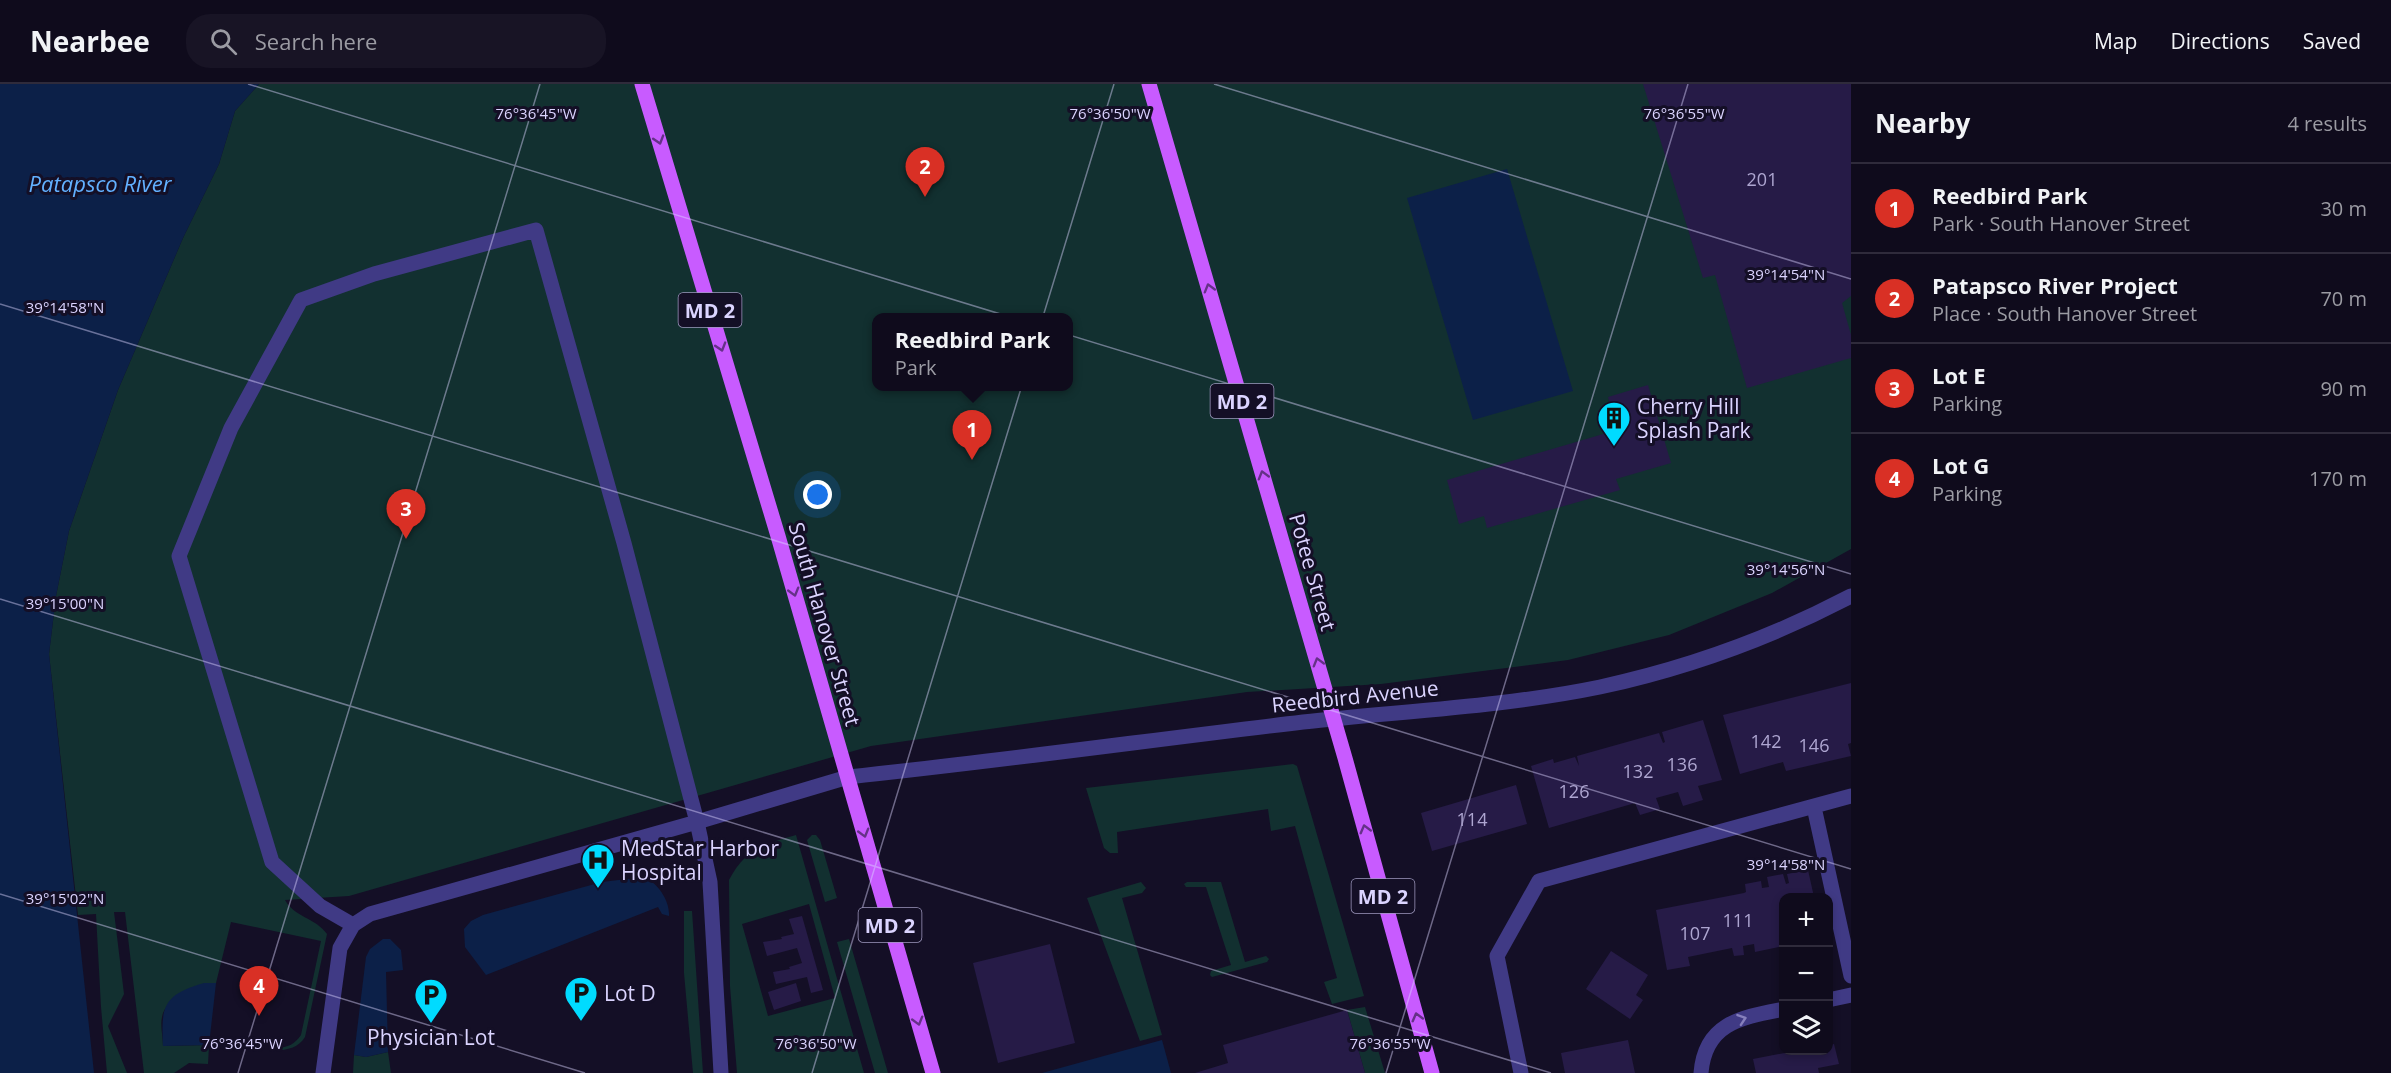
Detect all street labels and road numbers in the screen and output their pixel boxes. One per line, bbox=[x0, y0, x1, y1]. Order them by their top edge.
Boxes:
road number: MD 2 bbox=[678, 293, 742, 327]
road number: MD 2 bbox=[1210, 384, 1274, 418]
street label: Potee Street bbox=[1283, 510, 1343, 634]
street label: South Hanover Street bbox=[783, 519, 867, 729]
street label: Reedbird Avenue bbox=[1270, 673, 1440, 719]
road number: MD 2 bbox=[1352, 879, 1414, 913]
road number: MD 2 bbox=[858, 908, 922, 942]

